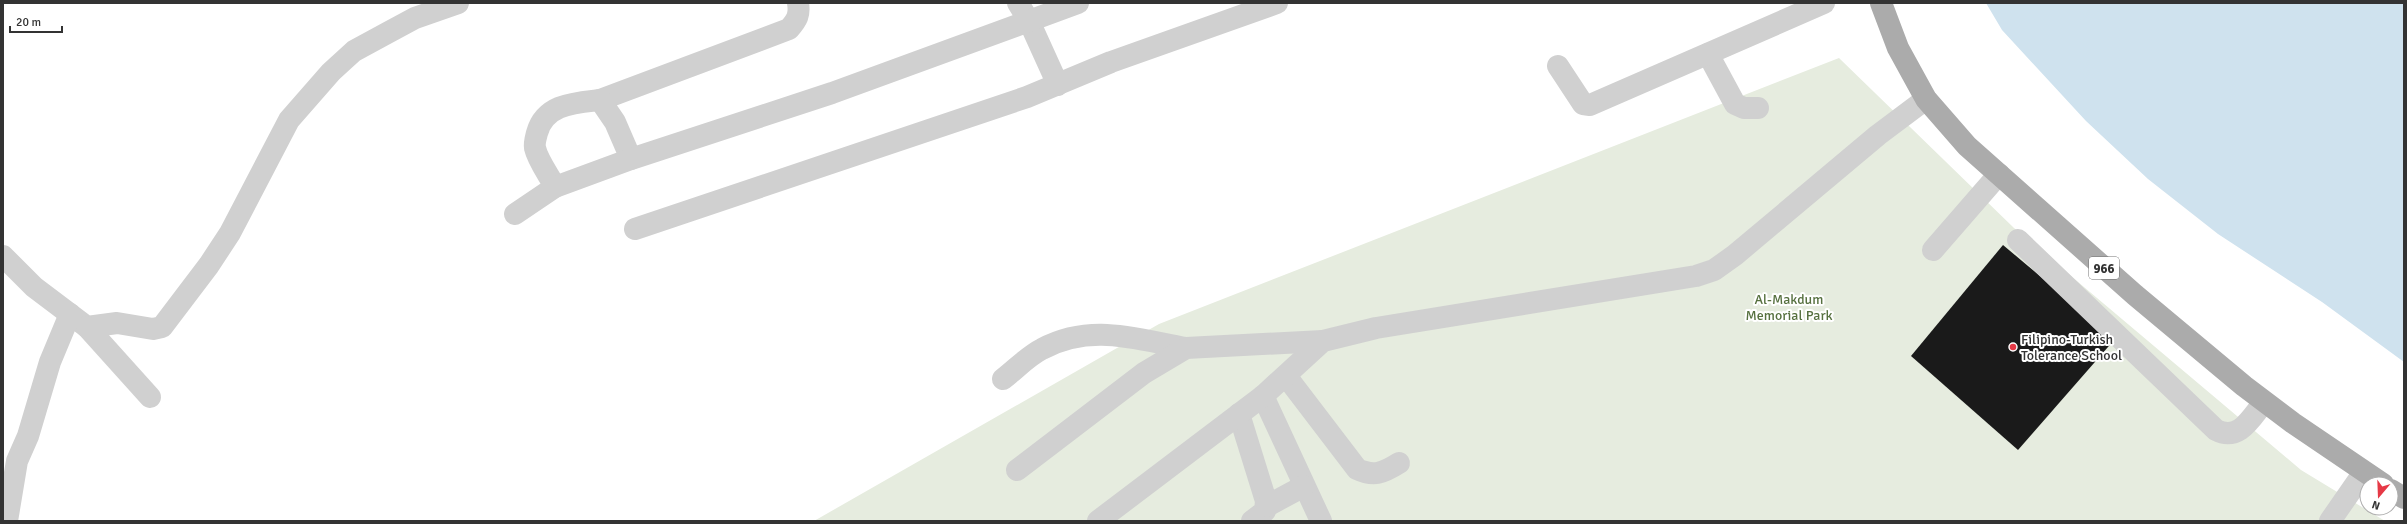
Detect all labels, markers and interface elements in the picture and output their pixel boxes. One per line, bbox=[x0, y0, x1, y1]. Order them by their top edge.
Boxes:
scale bar bbox=[10, 8, 62, 34]
text: 20 m bbox=[16, 15, 41, 30]
road number: 966 bbox=[2089, 257, 2119, 279]
park label: Al-Makdum Memorial Park bbox=[1745, 291, 1833, 324]
place label: Filipino-Turkish Tolerance School bbox=[2021, 331, 2122, 364]
marker: Filipino-Turkish Tolerance School bbox=[2008, 342, 2018, 352]
north arrow bbox=[2359, 476, 2399, 516]
text: N bbox=[2370, 498, 2382, 512]

